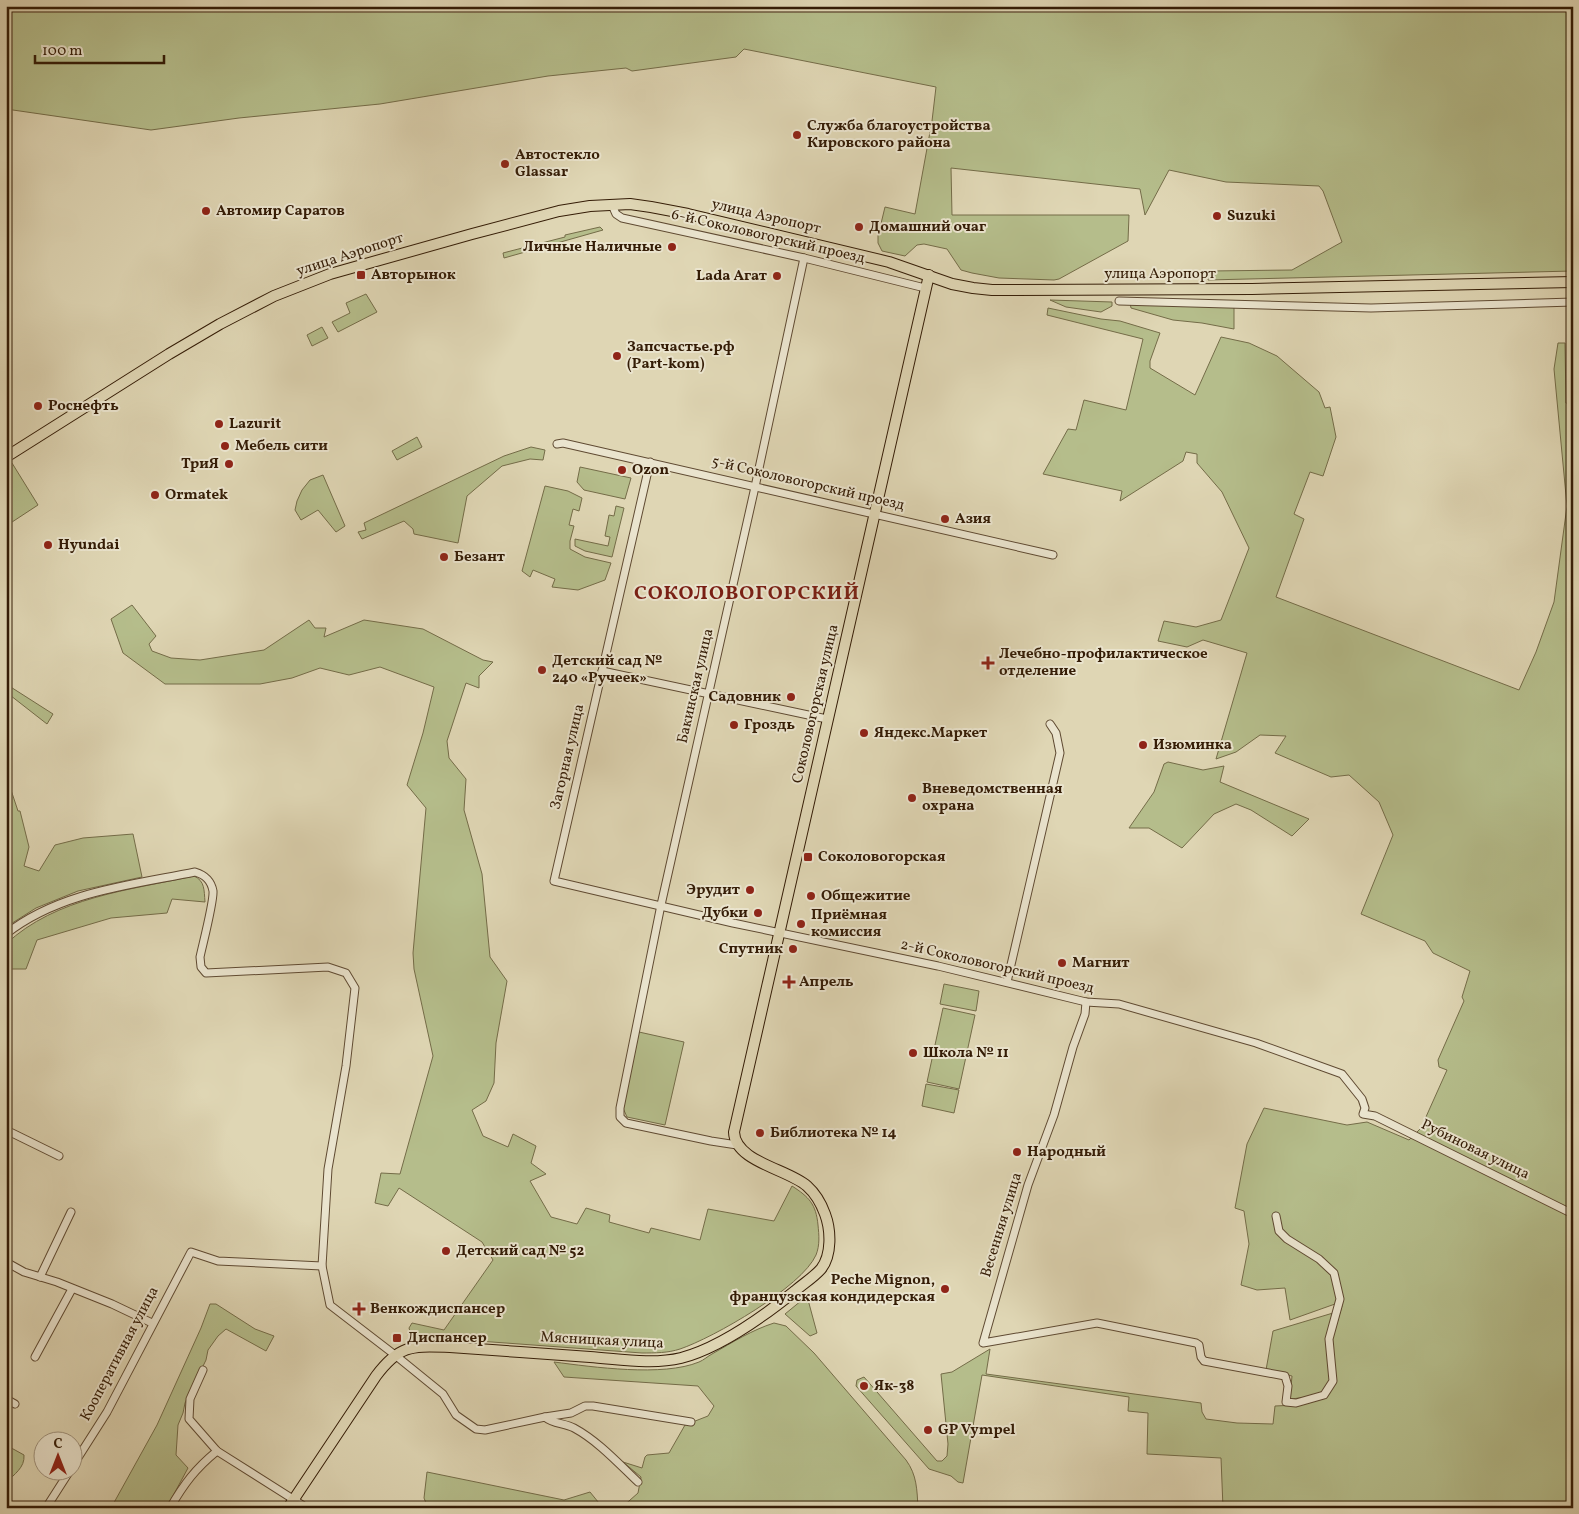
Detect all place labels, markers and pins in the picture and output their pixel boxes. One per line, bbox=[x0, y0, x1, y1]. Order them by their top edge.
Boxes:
place label: Служба благоустройства Кировского района bbox=[807, 116, 991, 154]
marker: Служба благоустройства Кировского района bbox=[791, 129, 803, 141]
place label: Автостекло Glassar bbox=[515, 145, 600, 183]
marker: Автостекло Glassar bbox=[499, 158, 511, 170]
place label: Автомир Саратов bbox=[216, 201, 345, 222]
marker: Автомир Саратов bbox=[200, 205, 212, 217]
place label: Suzuki bbox=[1227, 206, 1276, 227]
marker: Suzuki bbox=[1211, 210, 1223, 222]
place label: Домашний очаг bbox=[869, 217, 987, 238]
marker: Домашний очаг bbox=[853, 221, 865, 233]
place label: Личные Наличные bbox=[523, 237, 662, 258]
marker: Личные Наличные bbox=[666, 241, 678, 253]
place label: Авторынок bbox=[371, 265, 456, 286]
place label: Lada Агат bbox=[696, 266, 768, 287]
marker: Авторынок bbox=[355, 269, 367, 281]
marker: Lada Агат bbox=[771, 270, 783, 282]
place label: Запсчастье.рф (Part-kom) bbox=[627, 337, 735, 375]
marker: Запсчастье.рф (Part-kom) bbox=[611, 350, 623, 362]
place label: Роснефть bbox=[48, 396, 119, 417]
marker: Роснефть bbox=[32, 400, 44, 412]
place label: Lazurit bbox=[229, 414, 281, 435]
marker: Lazurit bbox=[213, 418, 225, 430]
place label: Мебель сити bbox=[235, 436, 328, 457]
marker: Мебель сити bbox=[219, 440, 231, 452]
place label: ТриЯ bbox=[181, 454, 219, 475]
marker: ТриЯ bbox=[223, 458, 235, 470]
place label: Ozon bbox=[632, 460, 669, 481]
marker: Ozon bbox=[616, 464, 628, 476]
place label: Ormatek bbox=[165, 485, 228, 506]
marker: Ormatek bbox=[149, 489, 161, 501]
place label: Азия bbox=[955, 509, 992, 530]
marker: Азия bbox=[939, 513, 951, 525]
place label: Hyundai bbox=[58, 535, 120, 556]
marker: Hyundai bbox=[42, 539, 54, 551]
place label: Безант bbox=[454, 547, 506, 568]
marker: Безант bbox=[438, 551, 450, 563]
place label: Лечебно-профилактическое отделение bbox=[999, 644, 1208, 682]
place label: Детский сад № 240 «Ручеек» bbox=[552, 651, 663, 689]
marker: Лечебно-профилактическое отделение bbox=[981, 656, 995, 670]
marker: Детский сад № 240 «Ручеек» bbox=[536, 664, 548, 676]
place label: Садовник bbox=[709, 687, 781, 708]
marker: Садовник bbox=[785, 691, 797, 703]
place label: Гроздь bbox=[744, 715, 795, 736]
marker: Гроздь bbox=[728, 719, 740, 731]
place label: Яндекс.Маркет bbox=[874, 723, 988, 744]
marker: Яндекс.Маркет bbox=[858, 727, 870, 739]
place label: Изюминка bbox=[1153, 735, 1232, 756]
marker: Изюминка bbox=[1137, 739, 1149, 751]
place label: Вневедомственная охрана bbox=[922, 779, 1063, 817]
marker: Вневедомственная охрана bbox=[906, 792, 918, 804]
place label: Соколовогорская bbox=[818, 847, 946, 868]
marker: Соколовогорская bbox=[802, 851, 814, 863]
place label: Эрудит bbox=[686, 880, 741, 901]
marker: Эрудит bbox=[744, 884, 756, 896]
place label: Общежитие bbox=[821, 886, 911, 907]
marker: Общежитие bbox=[805, 890, 817, 902]
place label: Дубки bbox=[702, 903, 748, 924]
place label: Приёмная комиссия bbox=[811, 905, 887, 943]
marker: Дубки bbox=[752, 907, 764, 919]
marker: Приёмная комиссия bbox=[795, 918, 807, 930]
place label: Спутник bbox=[719, 939, 783, 960]
marker: Спутник bbox=[787, 943, 799, 955]
place label: Магнит bbox=[1072, 953, 1130, 974]
marker: Магнит bbox=[1056, 957, 1068, 969]
place label: Апрель bbox=[799, 972, 854, 993]
marker: Апрель bbox=[783, 976, 795, 988]
place label: Школа № 11 bbox=[923, 1043, 1009, 1064]
marker: Школа № 11 bbox=[907, 1047, 919, 1059]
place label: Библиотека № 14 bbox=[770, 1123, 897, 1144]
marker: Библиотека № 14 bbox=[754, 1127, 766, 1139]
place label: Народный bbox=[1027, 1142, 1106, 1163]
marker: Народный bbox=[1011, 1146, 1023, 1158]
place label: Детский сад № 52 bbox=[456, 1241, 585, 1262]
marker: Детский сад № 52 bbox=[440, 1245, 452, 1257]
place label: Peche Mignon, французская кондидерская bbox=[729, 1270, 935, 1308]
marker: Peche Mignon, французская кондидерская bbox=[939, 1283, 951, 1295]
place label: Венкождиспансер bbox=[370, 1299, 505, 1320]
marker: Венкождиспансер bbox=[352, 1302, 366, 1316]
place label: Диспансер bbox=[407, 1328, 487, 1349]
marker: Диспансер bbox=[391, 1332, 403, 1344]
place label: Як-38 bbox=[874, 1376, 914, 1397]
marker: Як-38 bbox=[858, 1380, 870, 1392]
place label: GP Vympel bbox=[938, 1420, 1015, 1441]
marker: GP Vympel bbox=[922, 1424, 934, 1436]

